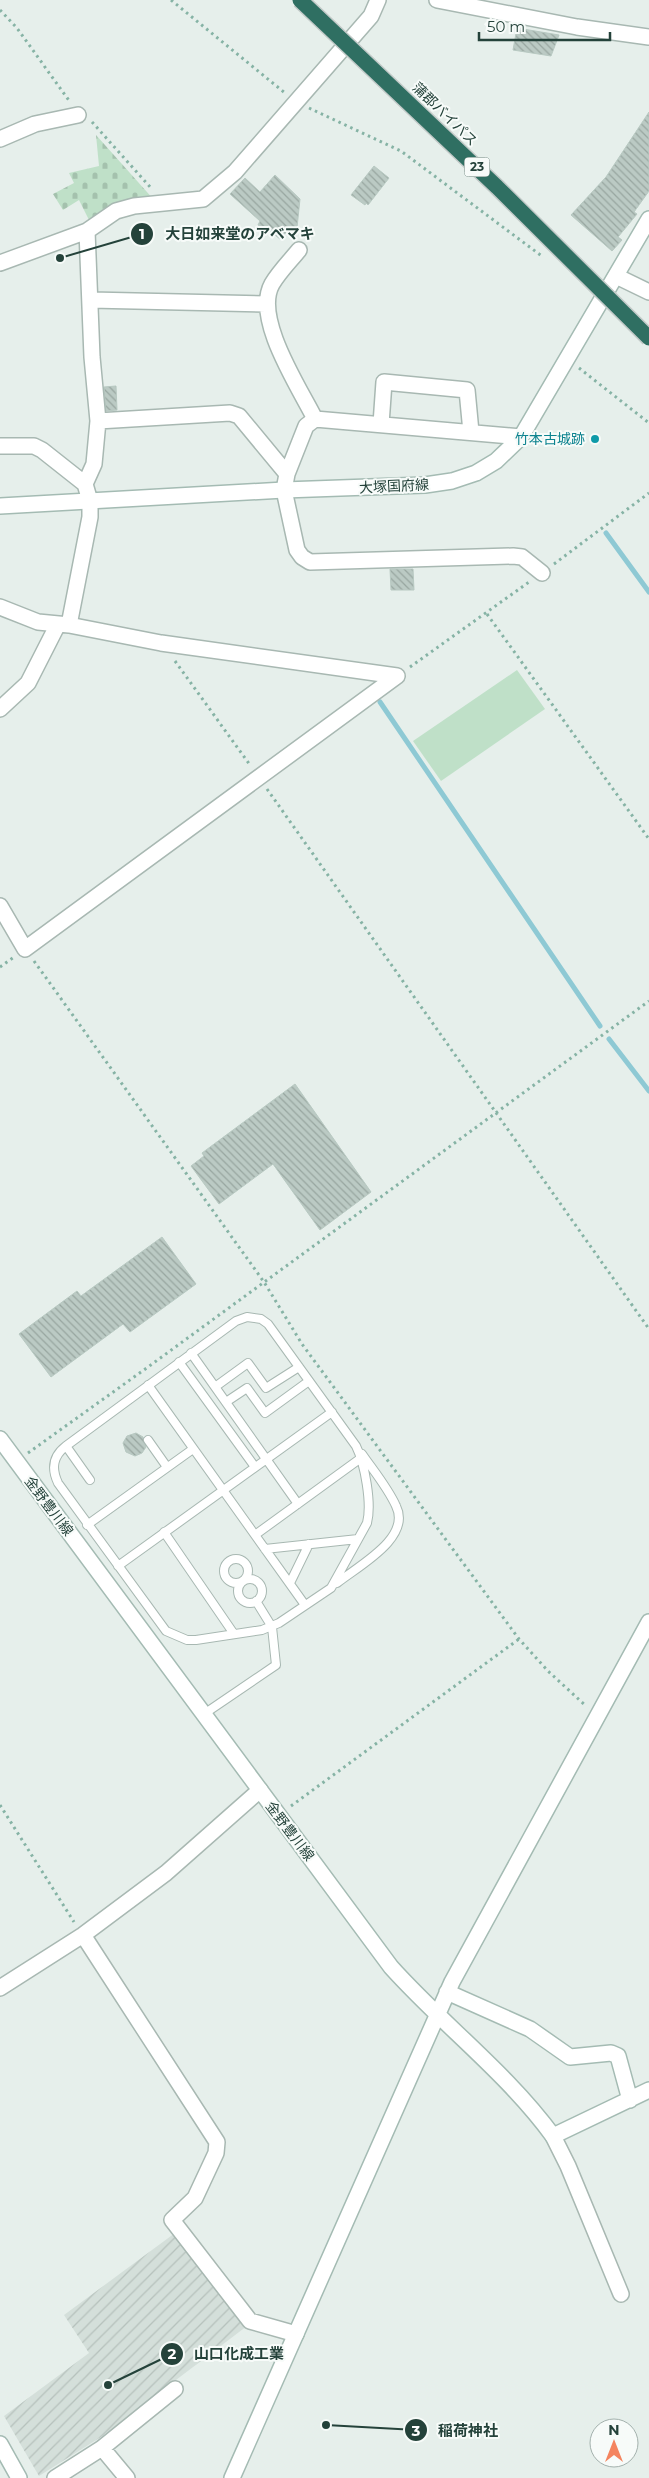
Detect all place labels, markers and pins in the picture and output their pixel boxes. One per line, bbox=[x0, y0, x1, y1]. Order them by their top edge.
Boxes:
callout: 大日如来堂のアベマキ bbox=[130, 219, 325, 249]
place label: 竹本古城跡 bbox=[515, 430, 585, 448]
marker: 竹本古城跡 bbox=[589, 433, 601, 445]
callout: 山口化成工業 bbox=[159, 2339, 294, 2369]
callout: 稲荷神社 bbox=[403, 2415, 508, 2445]

